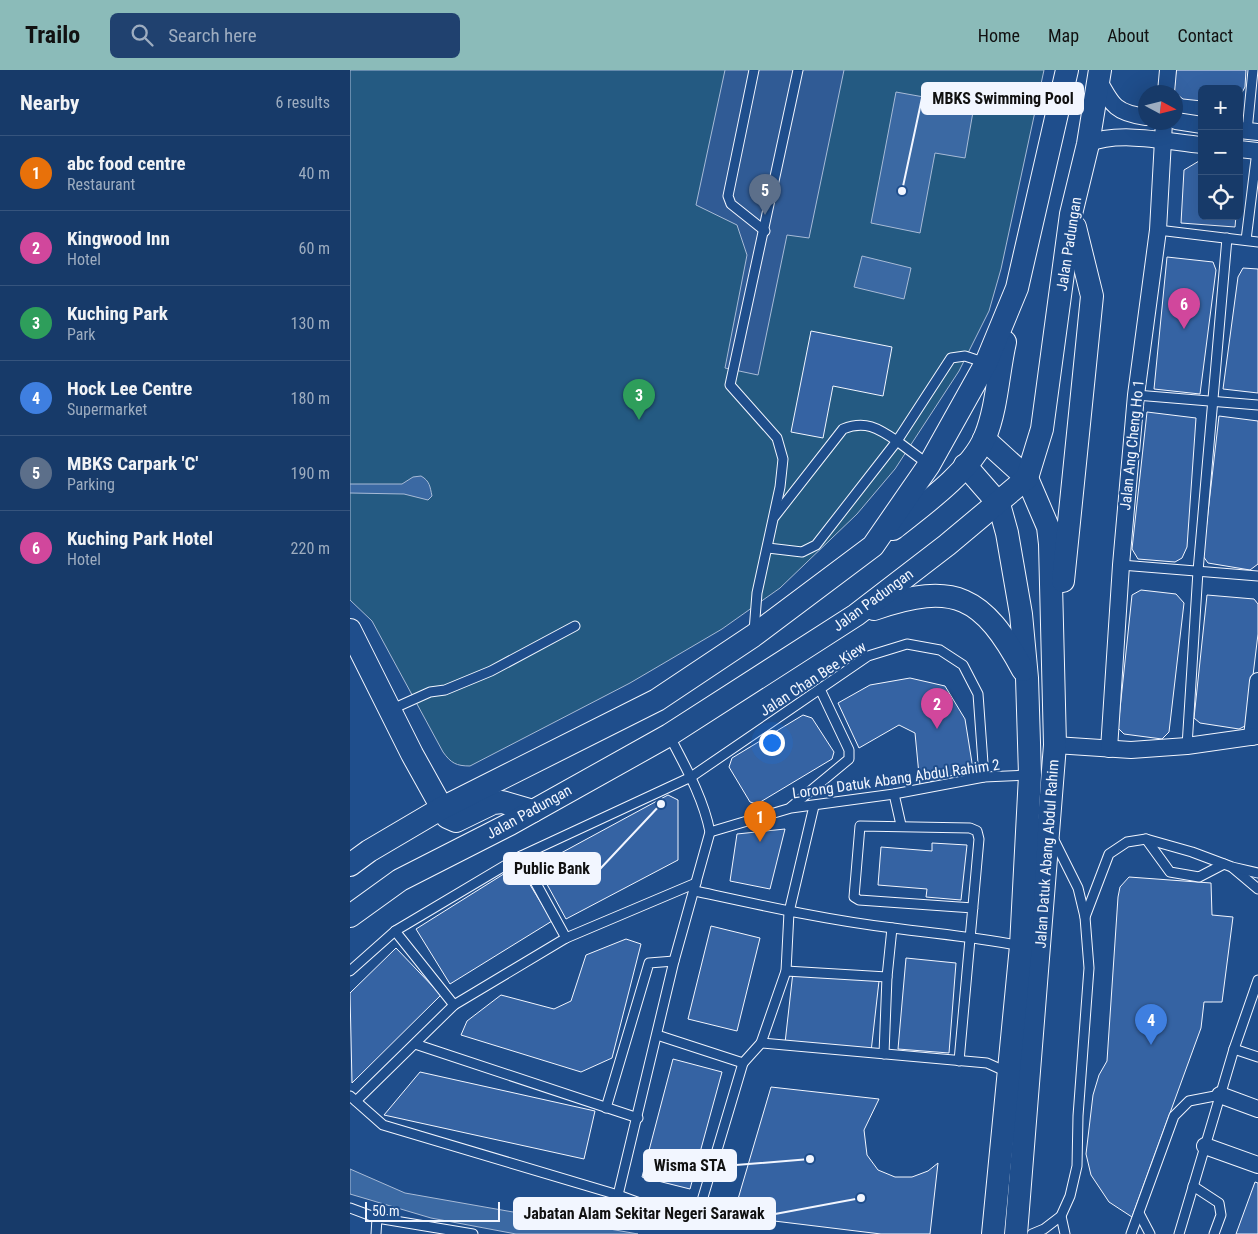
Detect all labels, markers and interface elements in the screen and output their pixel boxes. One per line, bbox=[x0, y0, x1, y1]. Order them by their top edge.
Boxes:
search box bbox=[110, 13, 460, 58]
text: Trailo bbox=[25, 21, 80, 49]
icon: search bbox=[128, 21, 156, 49]
text: Search here bbox=[168, 24, 257, 47]
text: Home bbox=[978, 25, 1020, 46]
text: Map bbox=[1048, 25, 1079, 46]
text: About bbox=[1107, 25, 1149, 46]
text: Contact bbox=[1177, 25, 1233, 46]
callout: MBKS Swimming Pool bbox=[922, 83, 1083, 114]
north arrow bbox=[1138, 85, 1183, 130]
map controls bbox=[1198, 85, 1243, 220]
button: + bbox=[1198, 85, 1243, 130]
text: MBKS Swimming Pool bbox=[932, 89, 1074, 108]
text: Nearby bbox=[20, 91, 79, 115]
text: 6 results bbox=[275, 93, 330, 112]
button: − bbox=[1198, 130, 1243, 175]
text: abc food centre bbox=[67, 152, 186, 175]
text: 1 bbox=[32, 164, 40, 183]
text: 40 m bbox=[298, 164, 330, 183]
pin: 5 bbox=[749, 174, 781, 215]
text: Restaurant bbox=[67, 175, 135, 194]
button: locate bbox=[1198, 175, 1243, 220]
street label: Jalan Padungan bbox=[1053, 196, 1085, 292]
text: Kingwood Inn bbox=[67, 227, 170, 250]
text: 2 bbox=[32, 239, 40, 258]
text: 60 m bbox=[298, 239, 330, 258]
text: Hotel bbox=[67, 250, 101, 269]
pin: 6 bbox=[1168, 288, 1200, 329]
text: Kuching Park bbox=[67, 302, 168, 325]
text: 3 bbox=[32, 314, 40, 333]
text: 130 m bbox=[291, 314, 330, 333]
text: Park bbox=[67, 325, 96, 344]
text: Hock Lee Centre bbox=[67, 377, 192, 400]
pin: 3 bbox=[623, 379, 655, 420]
street label: Jalan Ang Cheng Ho 1 bbox=[1116, 379, 1148, 511]
text: 4 bbox=[32, 389, 40, 408]
text: 180 m bbox=[291, 389, 330, 408]
text: Supermarket bbox=[67, 400, 147, 419]
text: MBKS Carpark 'C' bbox=[67, 452, 198, 475]
text: 5 bbox=[32, 464, 40, 483]
text: 190 m bbox=[291, 464, 330, 483]
text: Parking bbox=[67, 475, 115, 494]
text: Kuching Park Hotel bbox=[67, 527, 213, 550]
text: 6 bbox=[32, 539, 40, 558]
text: 220 m bbox=[291, 539, 330, 558]
text: Hotel bbox=[67, 550, 101, 569]
street label: Jalan Padungan bbox=[829, 565, 917, 635]
street label: Jalan Chan Bee Kiew bbox=[756, 638, 870, 720]
pin: 2 bbox=[921, 688, 953, 729]
your location bbox=[759, 730, 785, 756]
street label: Lorong Datuk Abang Abdul Rahim 2 bbox=[791, 756, 1001, 802]
street label: Jalan Datuk Abang Abdul Rahim bbox=[1031, 759, 1063, 949]
street label: Jalan Padungan bbox=[483, 781, 575, 843]
pin: 1 bbox=[744, 801, 776, 842]
callout: Public Bank bbox=[504, 853, 600, 884]
text: Public Bank bbox=[514, 859, 590, 878]
pin: 4 bbox=[1135, 1004, 1167, 1045]
callout: Wisma STA bbox=[644, 1150, 736, 1181]
text: Wisma STA bbox=[654, 1156, 727, 1175]
callout: Jabatan Alam Sekitar Negeri Sarawak bbox=[514, 1198, 775, 1229]
scale bar bbox=[365, 1199, 500, 1222]
text: 50 m bbox=[372, 1203, 400, 1219]
text: Jabatan Alam Sekitar Negeri Sarawak bbox=[523, 1204, 765, 1223]

